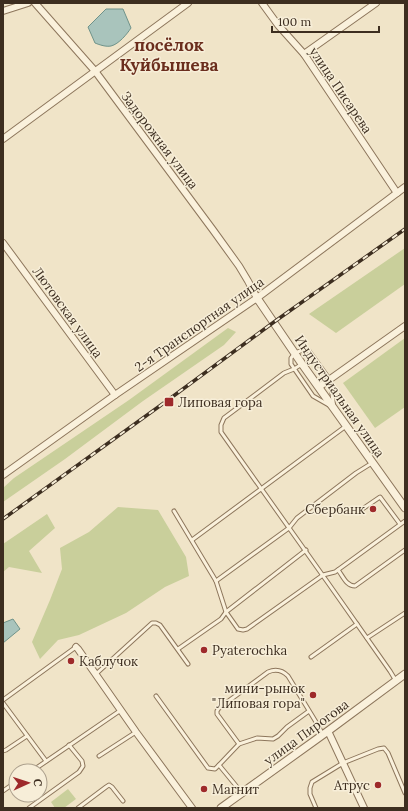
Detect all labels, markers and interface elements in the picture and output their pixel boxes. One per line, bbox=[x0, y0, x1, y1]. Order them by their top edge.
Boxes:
scale bar bbox=[272, 8, 379, 34]
text: 100 m bbox=[278, 14, 311, 29]
district label: посёлок Куйбышева bbox=[120, 34, 219, 76]
street label: улица Писарева bbox=[305, 44, 376, 137]
street label: Задорожная улица bbox=[117, 88, 202, 193]
street label: Лютовская улица bbox=[29, 263, 107, 362]
street label: 2-я Транспортная улица bbox=[131, 273, 267, 375]
street label: Индустриальная улица bbox=[291, 332, 388, 461]
place label: Липовая гора bbox=[178, 394, 263, 411]
marker: Липовая гора bbox=[163, 396, 175, 408]
place label: Сбербанк bbox=[305, 501, 365, 518]
marker: Сбербанк bbox=[368, 504, 378, 514]
place label: Pyaterochka bbox=[212, 642, 287, 659]
marker: Pyaterochka bbox=[199, 645, 209, 655]
place label: Каблучок bbox=[79, 653, 138, 670]
marker: Каблучок bbox=[66, 656, 76, 666]
place label: мини-рынок "Липовая гора" bbox=[212, 680, 305, 712]
marker: мини-рынок "Липовая гора" bbox=[308, 690, 318, 700]
street label: улица Пирогова bbox=[260, 696, 352, 769]
north arrow bbox=[8, 763, 48, 803]
place label: Атрус bbox=[333, 777, 370, 794]
text: С bbox=[31, 778, 45, 787]
marker: Атрус bbox=[373, 780, 383, 790]
place label: Магнит bbox=[212, 781, 260, 798]
marker: Магнит bbox=[199, 784, 209, 794]

